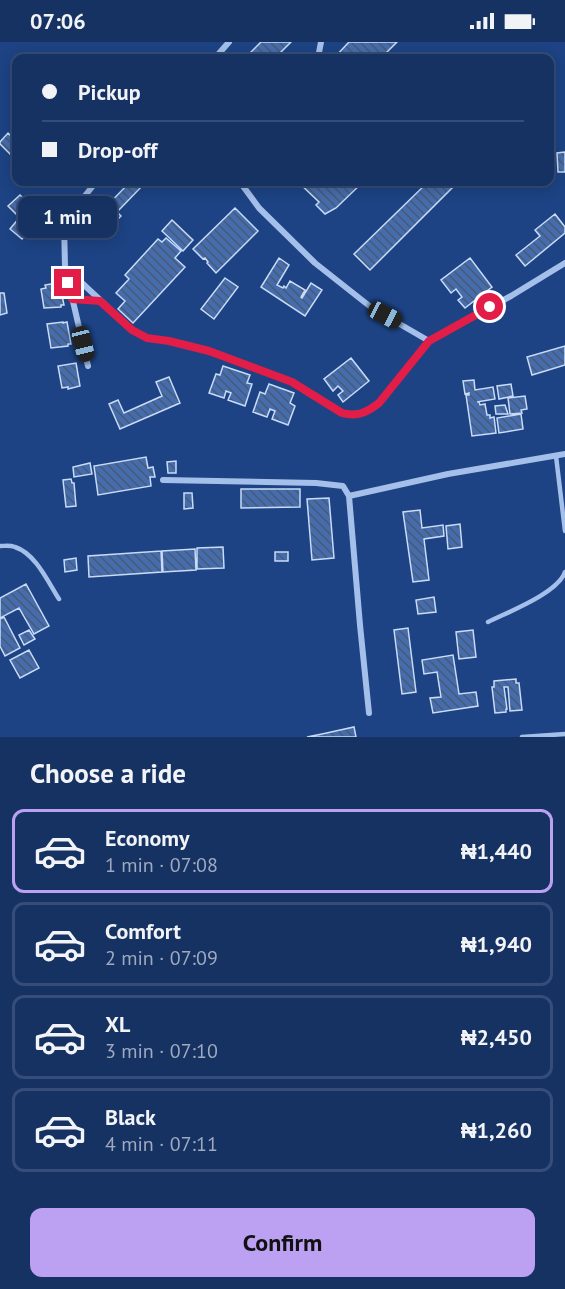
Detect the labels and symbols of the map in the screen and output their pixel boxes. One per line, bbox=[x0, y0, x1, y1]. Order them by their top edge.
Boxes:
callout: 1 min bbox=[19, 196, 118, 238]
route end bbox=[54, 269, 81, 296]
route start bbox=[476, 293, 503, 320]
car bbox=[365, 299, 405, 331]
car bbox=[70, 324, 96, 364]

